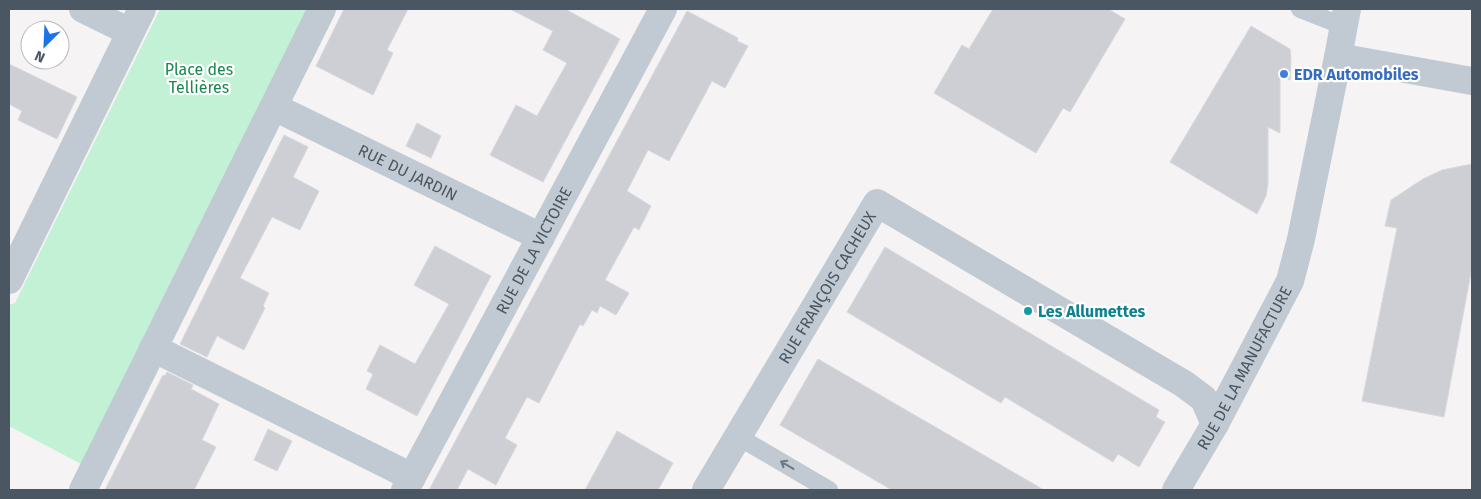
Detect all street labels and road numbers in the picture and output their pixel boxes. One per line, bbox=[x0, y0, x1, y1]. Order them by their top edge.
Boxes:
street label: RUE DU JARDIN bbox=[355, 141, 460, 205]
street label: RUE DE LA VICTOIRE bbox=[492, 184, 576, 317]
street label: RUE FRANÇOIS CACHEUX bbox=[775, 208, 880, 367]
street label: RUE DE LA MANUFACTURE bbox=[1193, 283, 1296, 453]

